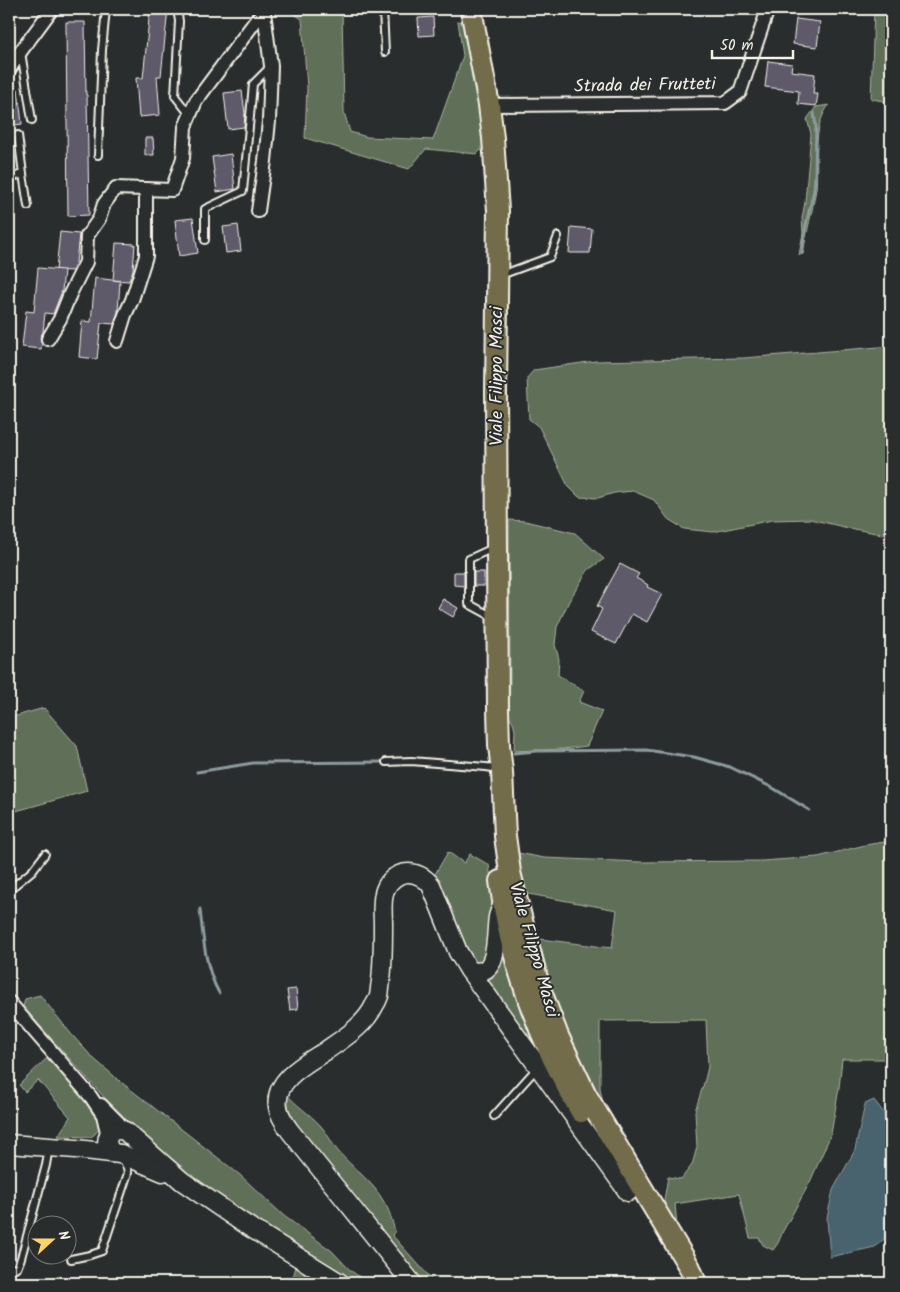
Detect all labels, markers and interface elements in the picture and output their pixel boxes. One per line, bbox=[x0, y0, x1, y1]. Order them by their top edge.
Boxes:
scale bar bbox=[712, 28, 794, 60]
text: 50 m bbox=[720, 34, 754, 58]
street label: Strada dei Frutteti bbox=[574, 70, 717, 102]
street label: Viale Filippo Masci bbox=[483, 305, 512, 446]
street label: Viale Filippo Masci bbox=[500, 879, 566, 1022]
north arrow bbox=[28, 1214, 78, 1264]
text: N bbox=[51, 1228, 75, 1244]

